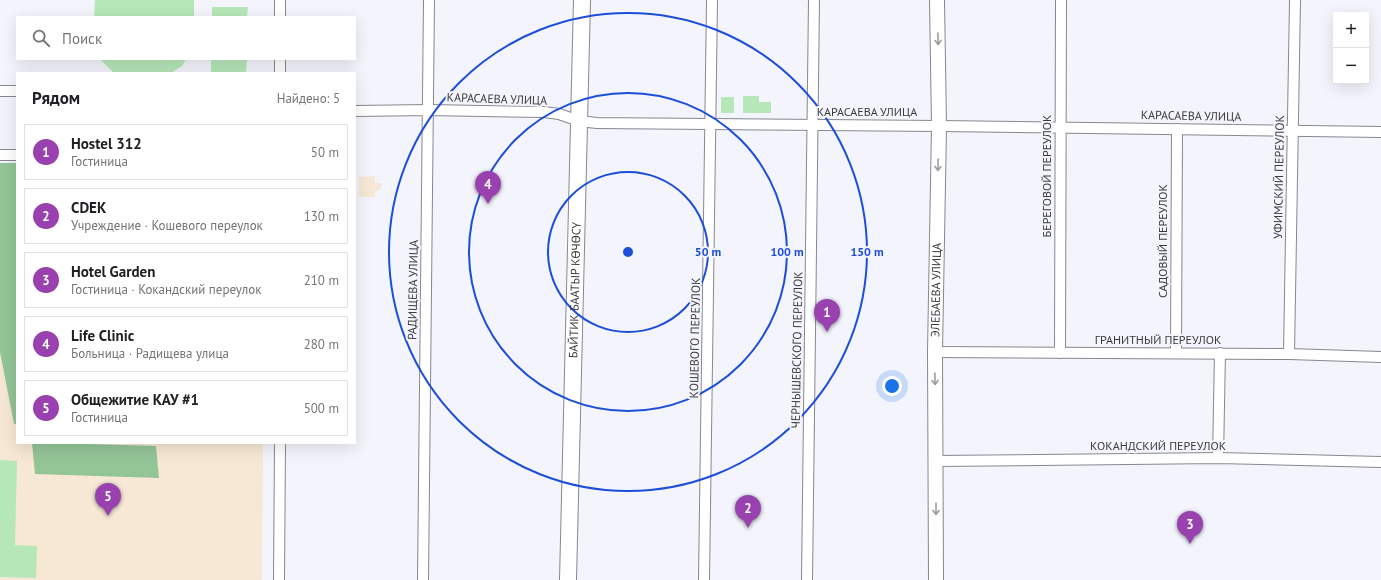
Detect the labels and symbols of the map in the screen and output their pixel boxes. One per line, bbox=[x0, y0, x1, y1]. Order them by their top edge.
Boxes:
one-way arrow bbox=[934, 32, 942, 45]
street label: КАРАСАЕВА УЛИЦА bbox=[446, 89, 548, 108]
street label: КАРАСАЕВА УЛИЦА bbox=[817, 104, 917, 119]
street label: КАРАСАЕВА УЛИЦА bbox=[1141, 107, 1241, 124]
street label: БЕРЕГОВОЙ ПЕРЕУЛОК bbox=[1039, 115, 1054, 237]
street label: УФИМСКИЙ ПЕРЕУЛОК bbox=[1270, 115, 1287, 239]
one-way arrow bbox=[934, 158, 942, 171]
pin: 4 bbox=[475, 171, 501, 204]
street label: САДОВЫЙ ПЕРЕУЛОК bbox=[1155, 184, 1170, 298]
street label: БАЙТИК БААТЫР КӨЧӨСҮ bbox=[565, 221, 584, 358]
street label: РАДИЩЕВА УЛИЦА bbox=[404, 240, 421, 340]
street label: ЭЛЕБАЕВА УЛИЦА bbox=[927, 243, 944, 337]
text: 50 m bbox=[695, 244, 721, 259]
text: 100 m bbox=[770, 244, 804, 259]
text: 150 m bbox=[850, 244, 884, 259]
centre of rings bbox=[621, 245, 635, 259]
street label: ЧЕРНЫШЕВСКОГО ПЕРЕУЛОК bbox=[788, 271, 805, 429]
street label: КОШЕВОГО ПЕРЕУЛОК bbox=[686, 278, 703, 398]
pin: 1 bbox=[814, 299, 840, 332]
street label: ГРАНИТНЫЙ ПЕРЕУЛОК bbox=[1095, 332, 1221, 347]
one-way arrow bbox=[931, 372, 939, 385]
your location bbox=[882, 376, 902, 396]
street label: КОКАНДСКИЙ ПЕРЕУЛОК bbox=[1090, 438, 1226, 453]
pin: 5 bbox=[95, 483, 121, 516]
pin: 2 bbox=[735, 495, 761, 528]
one-way arrow bbox=[932, 502, 940, 515]
pin: 3 bbox=[1177, 511, 1203, 544]

